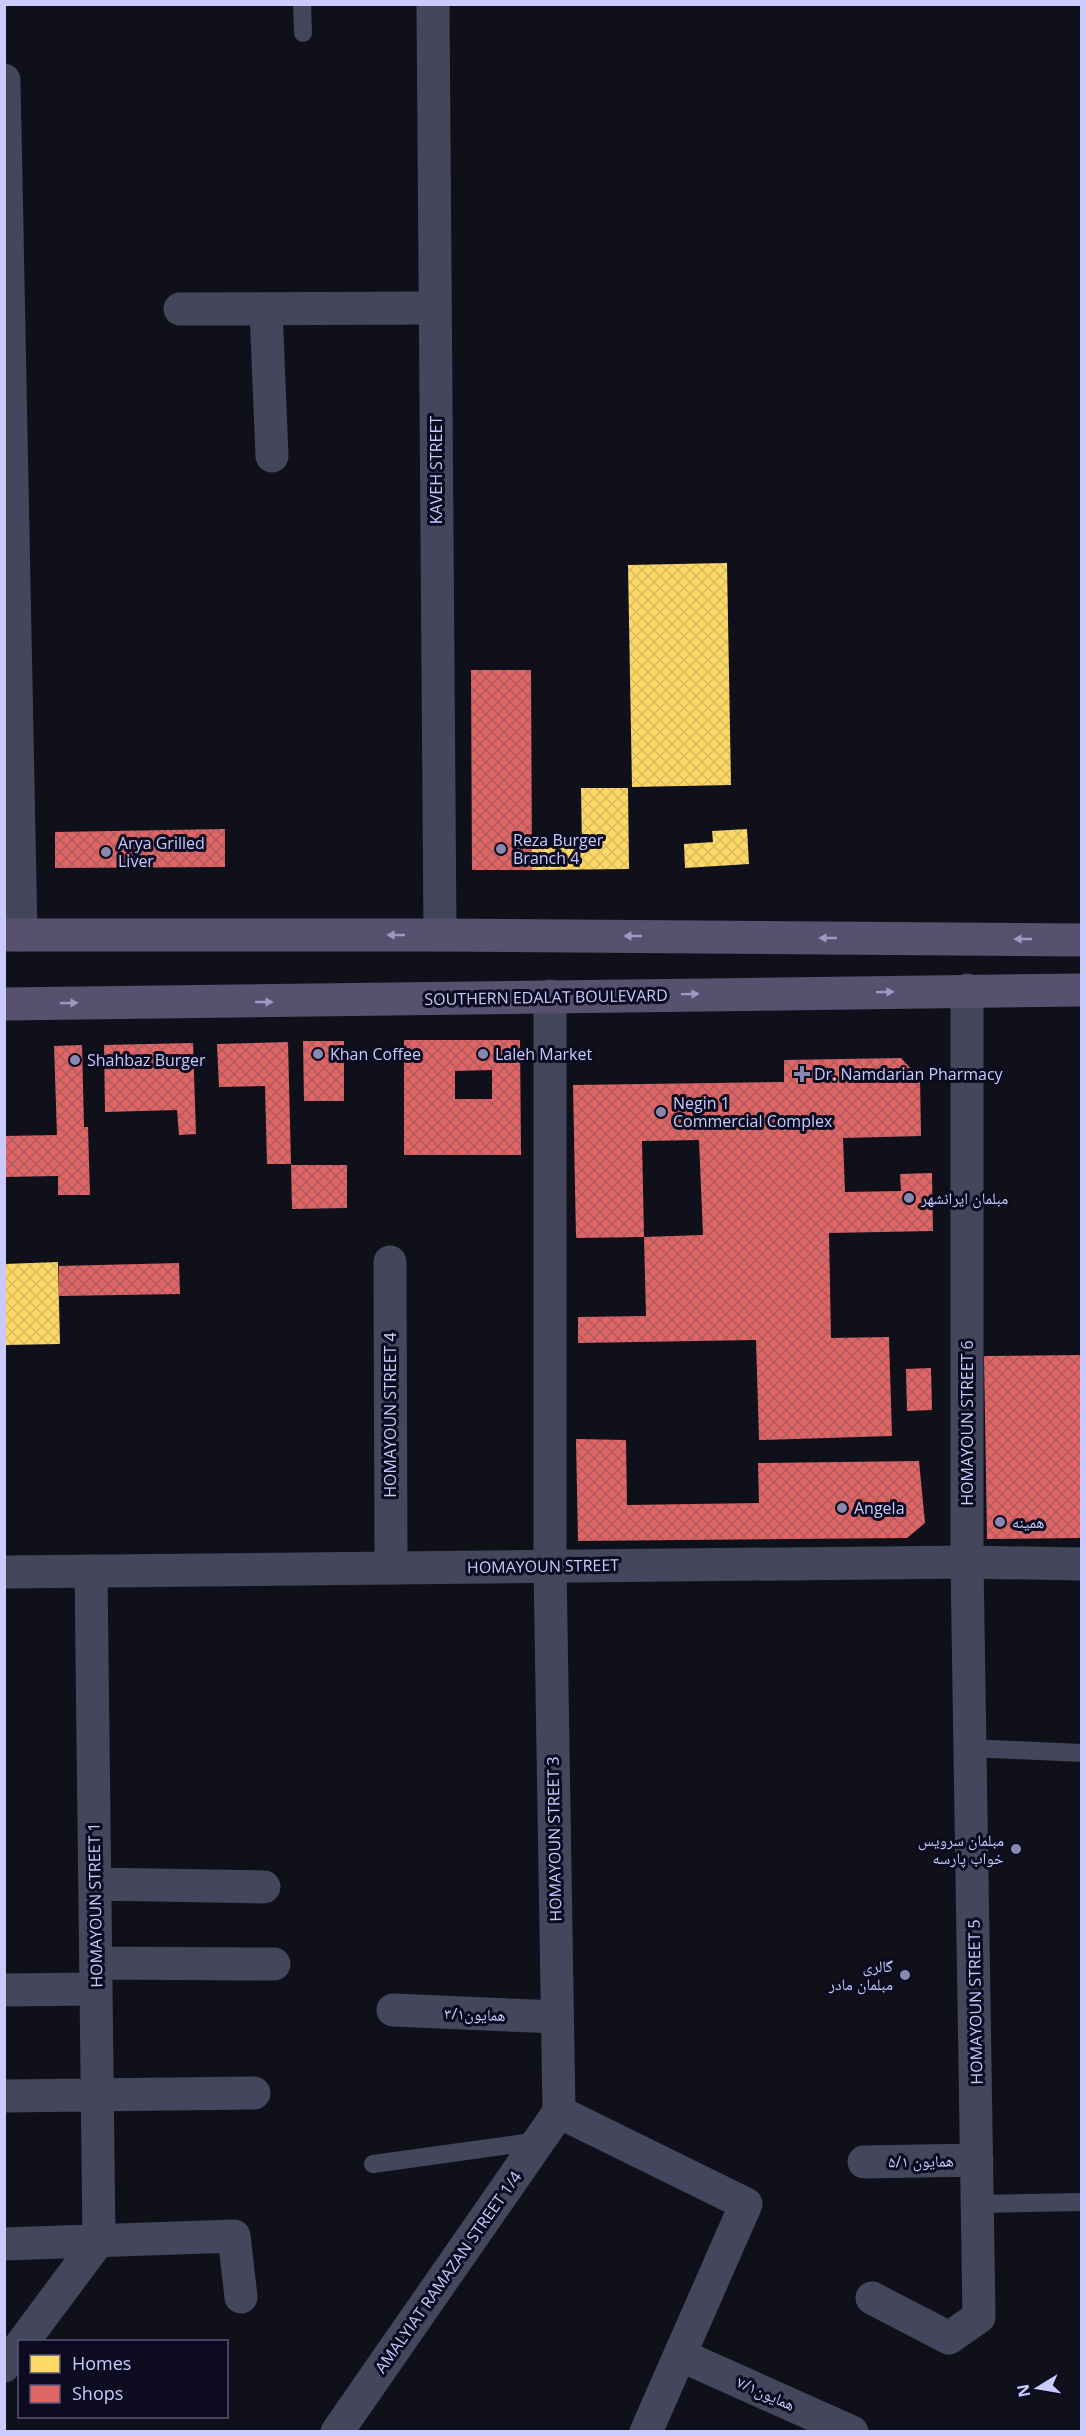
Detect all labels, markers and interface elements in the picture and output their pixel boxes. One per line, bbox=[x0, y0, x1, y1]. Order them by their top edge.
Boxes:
street label: KAVEH STREET bbox=[425, 416, 447, 524]
place label: Reza Burger Branch 4 bbox=[513, 829, 604, 869]
place label: Arya Grilled Liver bbox=[118, 832, 205, 872]
marker: Reza Burger Branch 4 bbox=[494, 842, 508, 856]
marker: Arya Grilled Liver bbox=[99, 845, 113, 859]
one-way arrow bbox=[387, 930, 406, 940]
one-way arrow bbox=[624, 931, 643, 941]
one-way arrow bbox=[819, 933, 838, 943]
one-way arrow bbox=[1014, 934, 1033, 944]
street label: SOUTHERN EDALAT BOULEVARD bbox=[424, 984, 668, 1010]
one-way arrow bbox=[875, 987, 894, 996]
one-way arrow bbox=[680, 990, 699, 999]
one-way arrow bbox=[254, 997, 273, 1007]
one-way arrow bbox=[59, 999, 78, 1008]
place label: Khan Coffee bbox=[330, 1043, 421, 1065]
place label: Laleh Market bbox=[495, 1043, 592, 1065]
marker: Khan Coffee bbox=[311, 1047, 325, 1061]
marker: Laleh Market bbox=[476, 1047, 490, 1061]
place label: Shahbaz Burger bbox=[87, 1049, 206, 1071]
marker: Shahbaz Burger bbox=[68, 1053, 82, 1067]
place label: Dr. Namdarian Pharmacy bbox=[814, 1063, 1004, 1085]
marker: Dr. Namdarian Pharmacy bbox=[795, 1067, 809, 1081]
place label: Negin 1 Commercial Complex bbox=[673, 1092, 833, 1132]
marker: Negin 1 Commercial Complex bbox=[654, 1105, 668, 1119]
place label: مبلمان ایرانشهر bbox=[920, 1187, 1008, 1209]
marker: مبلمان ایرانشهر bbox=[902, 1191, 916, 1205]
street label: HOMAYOUN STREET 4 bbox=[379, 1332, 401, 1498]
street label: HOMAYOUN STREET 6 bbox=[956, 1340, 978, 1506]
place label: Angela bbox=[854, 1497, 905, 1519]
marker: Angela bbox=[835, 1501, 849, 1515]
place label: همینه bbox=[1012, 1511, 1044, 1533]
marker: همینه bbox=[993, 1515, 1007, 1529]
street label: HOMAYOUN STREET bbox=[467, 1554, 619, 1578]
street label: HOMAYOUN STREET 3 bbox=[542, 1756, 566, 1922]
street label: HOMAYOUN STREET 1 bbox=[83, 1822, 107, 1988]
place label: مبلمان سرویس خواب پارسه bbox=[918, 1829, 1004, 1869]
marker: مبلمان سرویس خواب پارسه bbox=[1009, 1842, 1023, 1856]
street label: HOMAYOUN STREET 5 bbox=[963, 1919, 987, 2085]
place label: گالری مبلمان مادر bbox=[828, 1955, 893, 1995]
marker: گالری مبلمان مادر bbox=[898, 1968, 912, 1982]
street label: همایون۳/۱ bbox=[444, 2002, 506, 2026]
street label: همایون ۵/۱ bbox=[888, 2149, 954, 2173]
street label: AMALYIAT RAMAZAN STREET 1/4 bbox=[370, 2167, 526, 2377]
legend bbox=[18, 2340, 228, 2418]
text: Homes bbox=[72, 2351, 131, 2375]
north arrow bbox=[1008, 2358, 1068, 2418]
street label: همایون۷/۱ bbox=[733, 2370, 799, 2416]
text: Shops bbox=[72, 2381, 123, 2405]
text: N bbox=[1011, 2382, 1035, 2399]

